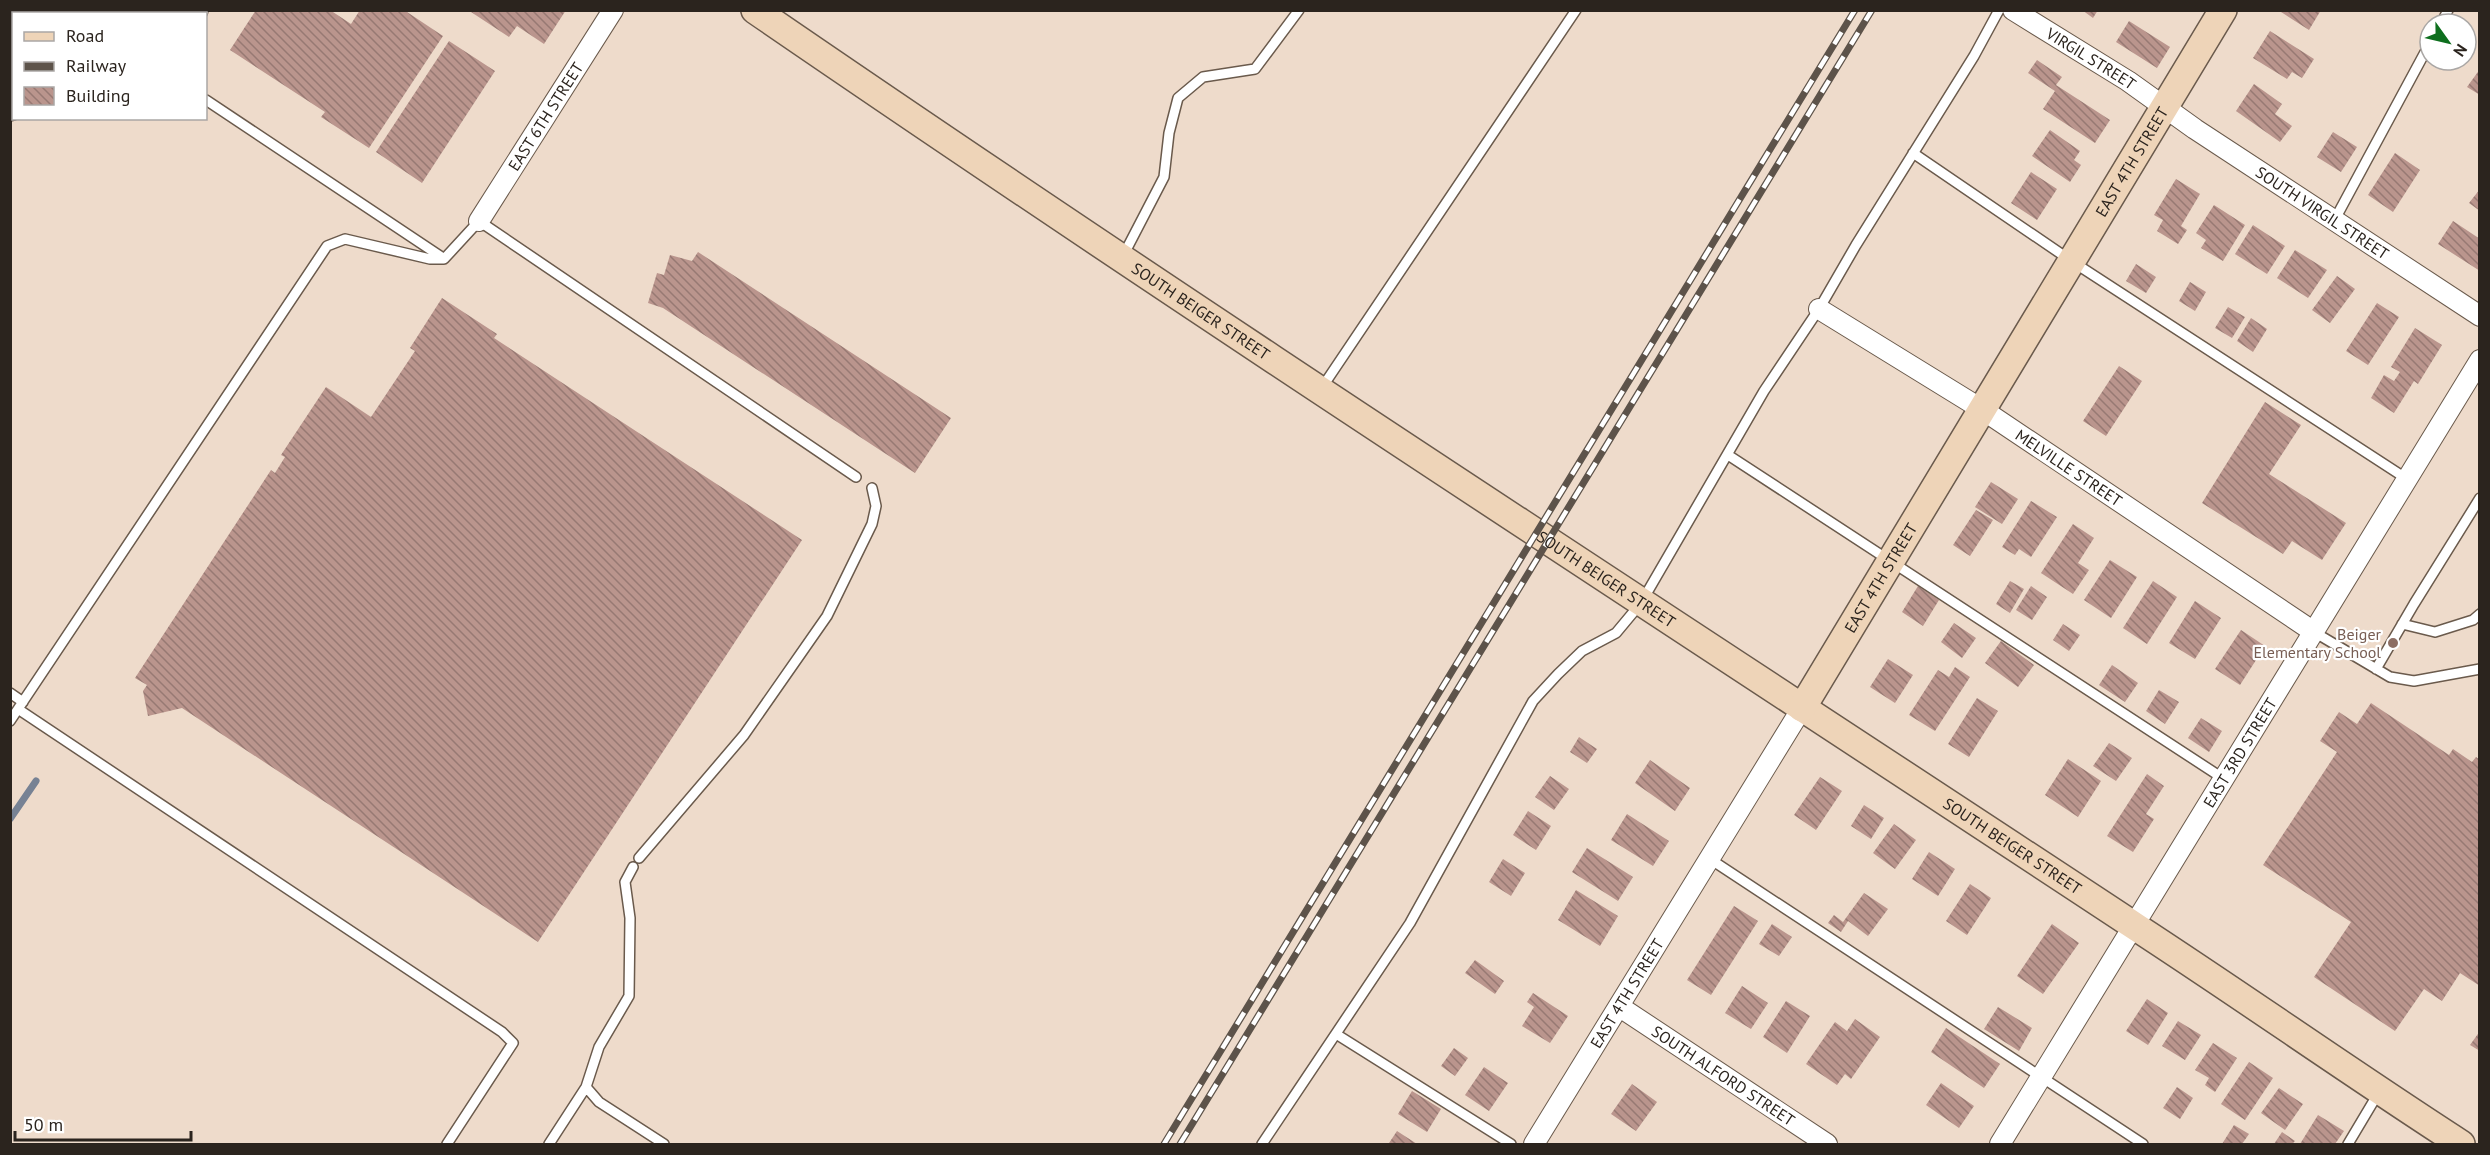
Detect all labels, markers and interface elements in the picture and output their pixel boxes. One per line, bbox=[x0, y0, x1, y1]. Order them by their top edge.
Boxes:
legend bbox=[12, 12, 207, 120]
north arrow bbox=[2418, 12, 2478, 72]
street label: VIRGIL STREET bbox=[2042, 23, 2140, 94]
text: Road bbox=[66, 24, 104, 47]
text: N bbox=[2449, 40, 2472, 60]
text: Railway bbox=[66, 54, 127, 77]
street label: EAST 6TH STREET bbox=[504, 58, 587, 174]
text: Building bbox=[66, 84, 130, 107]
street label: EAST 4TH STREET bbox=[2091, 103, 2172, 220]
street label: SOUTH VIRGIL STREET bbox=[2252, 162, 2393, 264]
street label: SOUTH BEIGER STREET bbox=[1128, 258, 1274, 364]
street label: MELVILLE STREET bbox=[2012, 425, 2126, 510]
street label: EAST 4TH STREET bbox=[1840, 519, 1921, 636]
street label: SOUTH BEIGER STREET bbox=[1533, 526, 1679, 632]
place label: Beiger Elementary School bbox=[2254, 624, 2382, 662]
marker: Beiger Elementary School bbox=[2386, 636, 2400, 650]
street label: EAST 3RD STREET bbox=[2199, 694, 2281, 811]
street label: SOUTH BEIGER STREET bbox=[1940, 793, 2086, 899]
street label: EAST 4TH STREET bbox=[1586, 935, 1668, 1052]
street label: SOUTH ALFORD STREET bbox=[1648, 1021, 1799, 1130]
scale bar bbox=[15, 1104, 190, 1142]
text: 50 m bbox=[24, 1113, 63, 1136]

